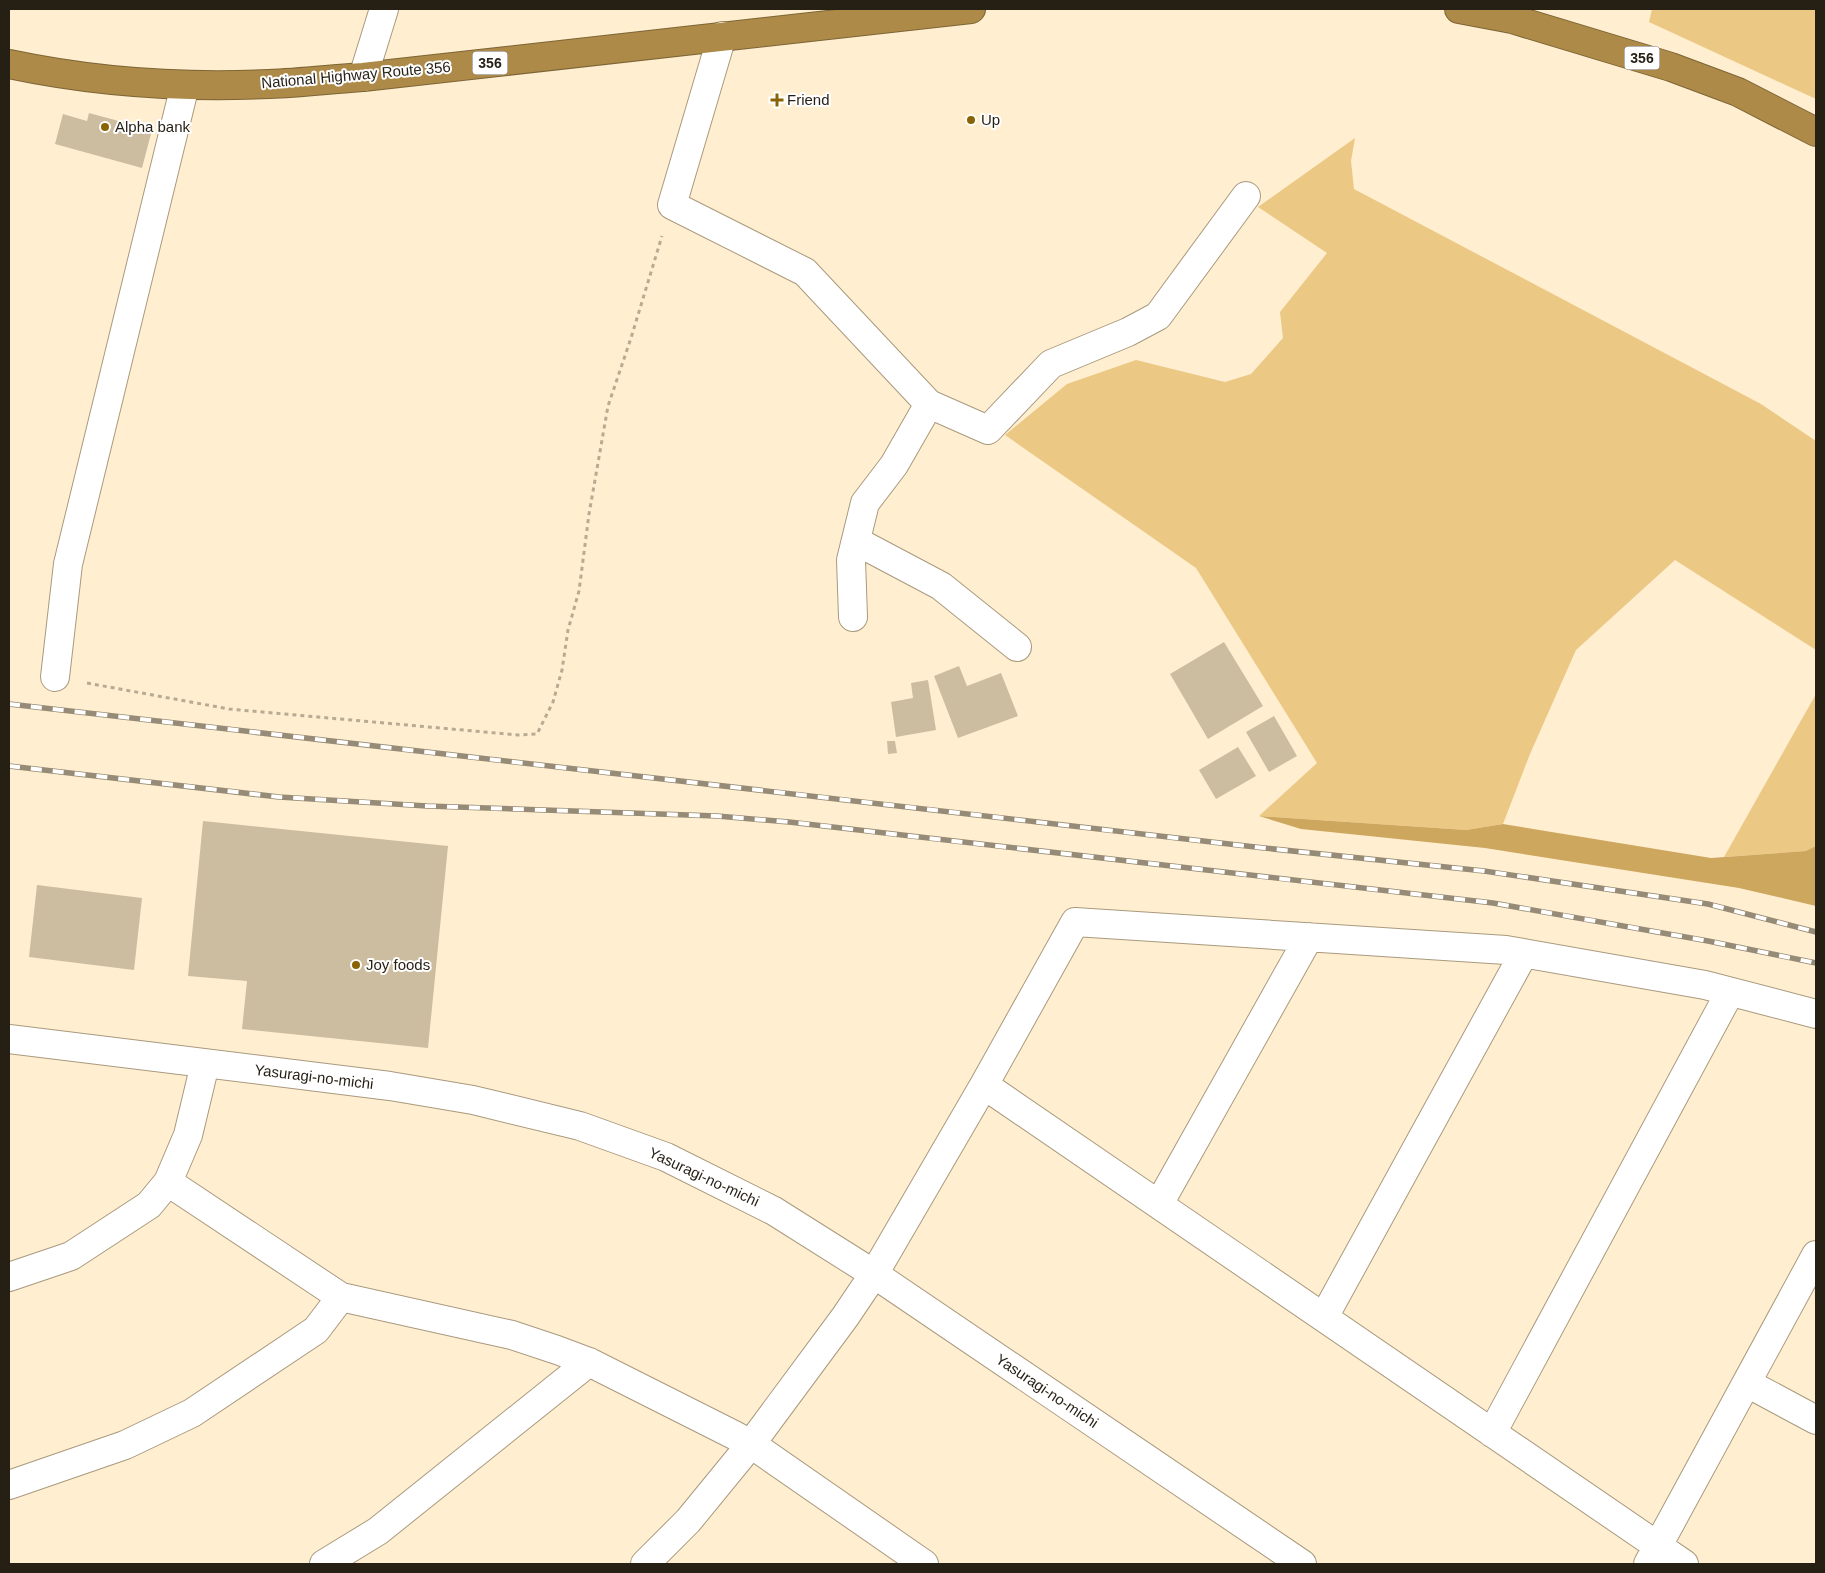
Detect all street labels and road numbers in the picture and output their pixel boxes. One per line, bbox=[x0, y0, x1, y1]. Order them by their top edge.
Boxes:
road number: 356 bbox=[1624, 46, 1660, 70]
road number: 356 bbox=[472, 52, 508, 74]
street label: National Highway Route 356 bbox=[261, 58, 451, 91]
street label: Yasuragi-no-michi bbox=[254, 1061, 375, 1092]
street label: Yasuragi-no-michi bbox=[646, 1144, 762, 1210]
street label: Yasuragi-no-michi bbox=[993, 1350, 1102, 1431]

